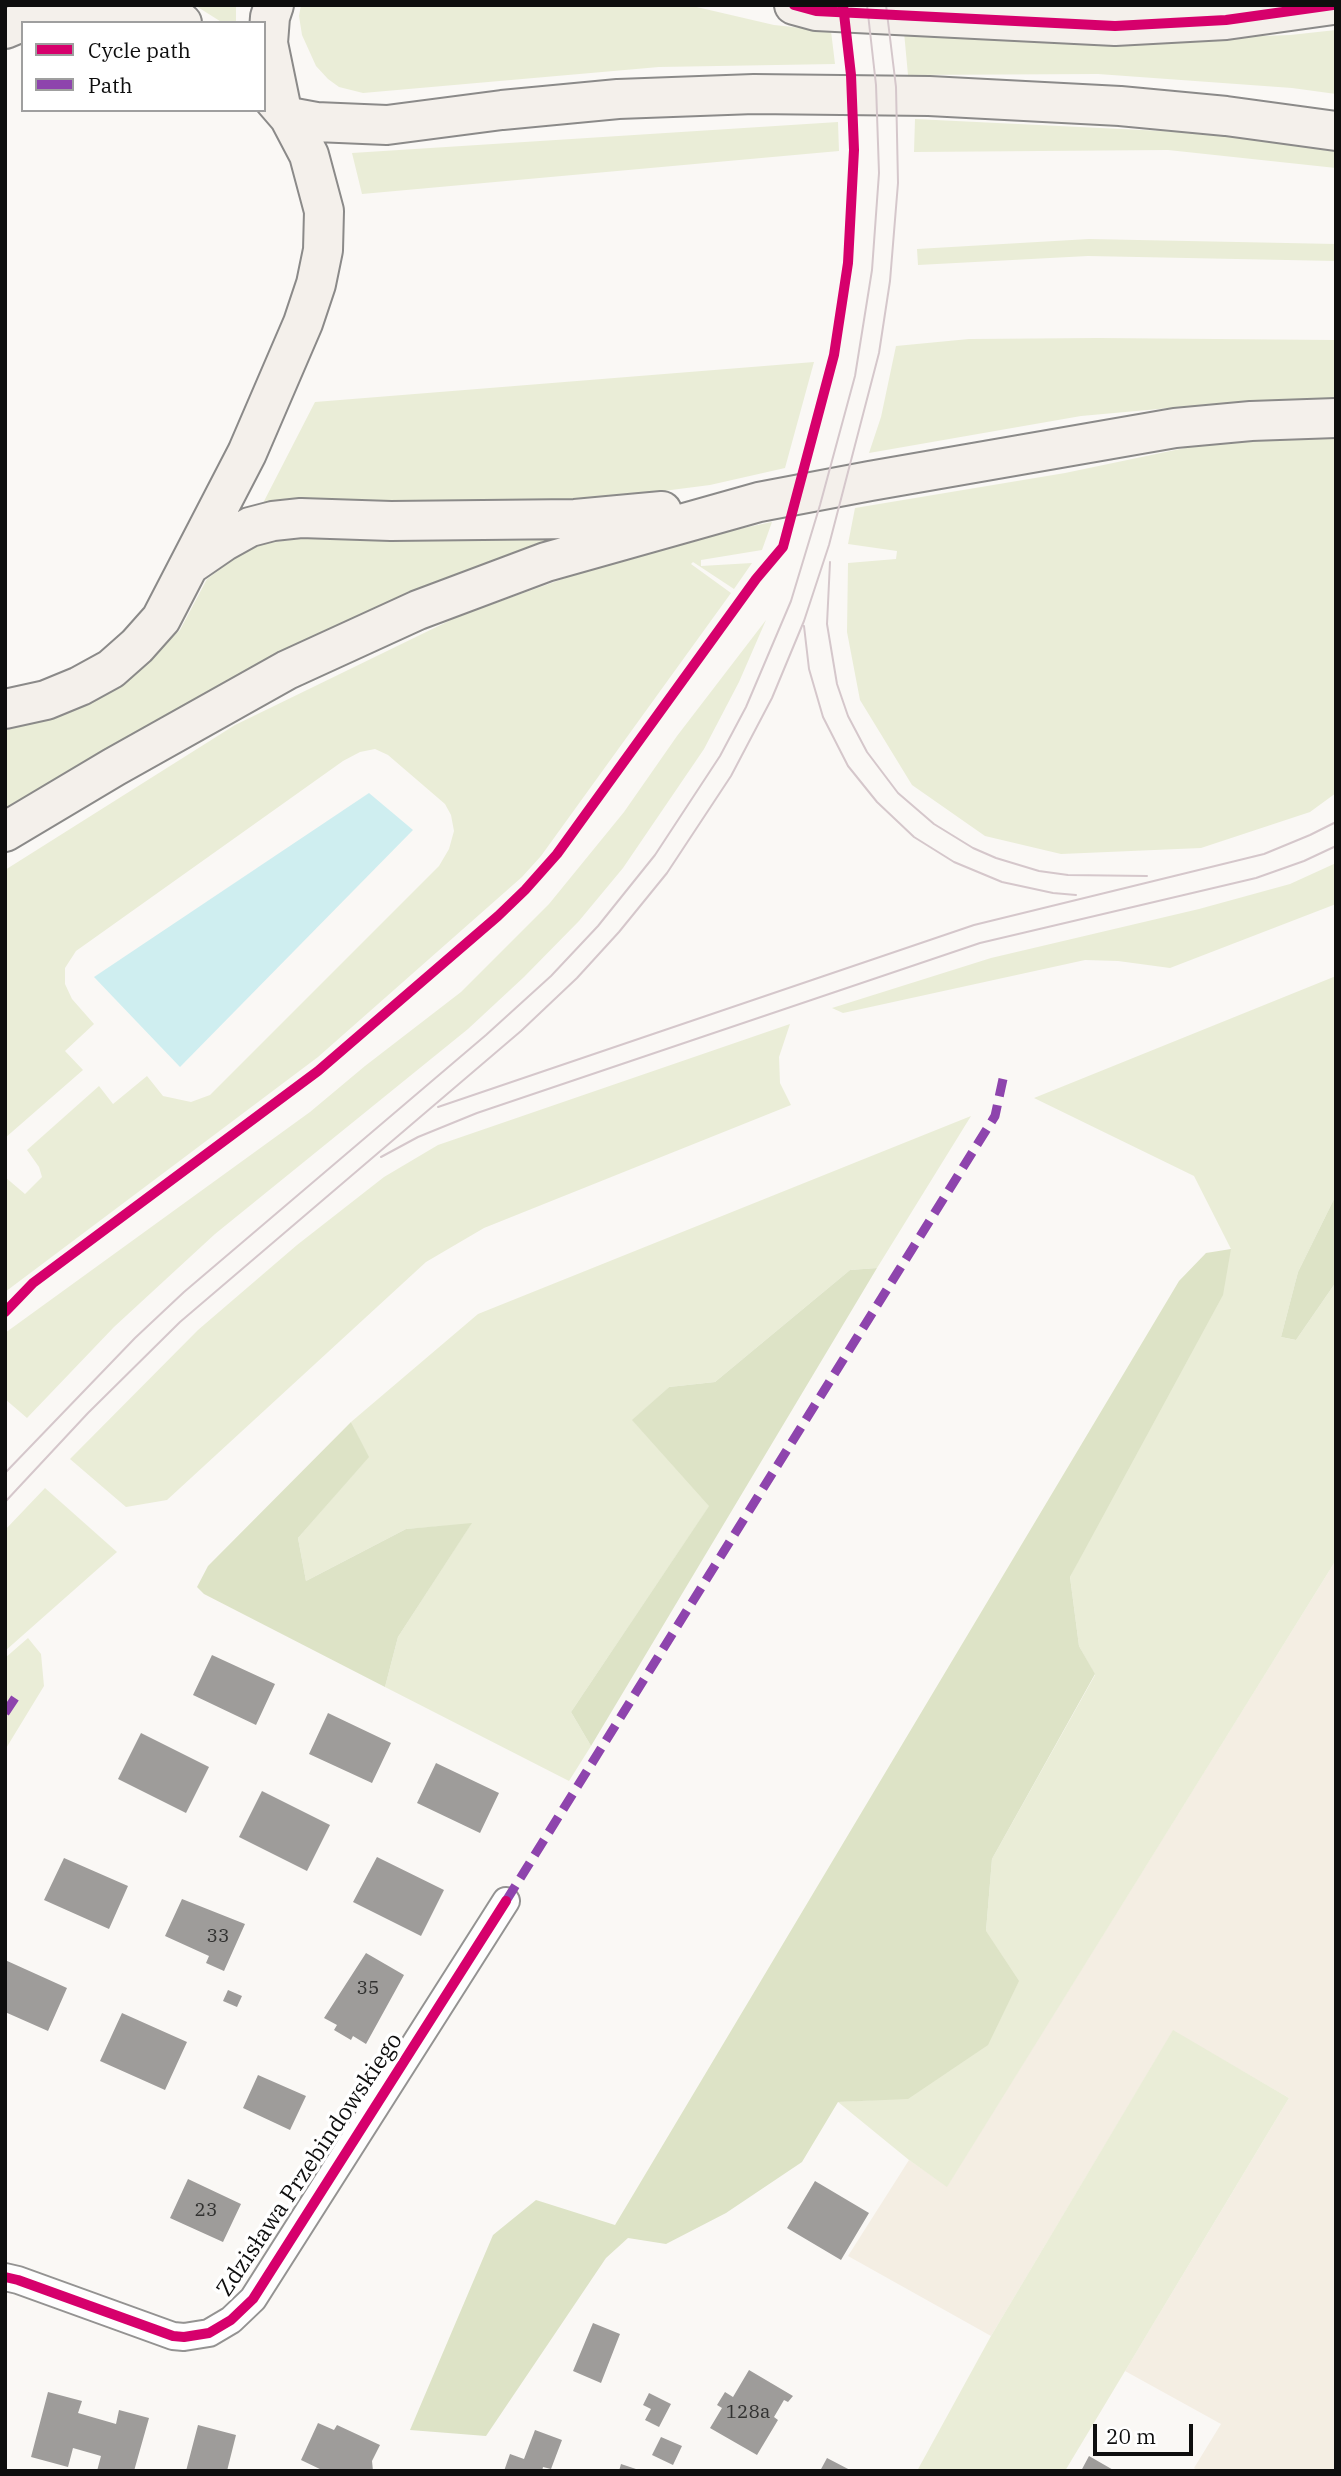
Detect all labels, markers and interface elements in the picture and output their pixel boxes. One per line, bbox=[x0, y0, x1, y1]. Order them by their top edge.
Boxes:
legend bbox=[21, 21, 266, 112]
text: Cycle path bbox=[88, 36, 191, 64]
text: Path bbox=[88, 71, 133, 99]
house number: 33 bbox=[207, 1926, 229, 1948]
house number: 35 bbox=[357, 1978, 379, 2000]
street label: Zdzisława Przebindowskiego bbox=[211, 2028, 409, 2302]
house number: 23 bbox=[195, 2200, 217, 2222]
house number: 128a bbox=[726, 2402, 770, 2424]
scale bar bbox=[1096, 2410, 1196, 2454]
text: 20 m bbox=[1106, 2422, 1156, 2450]

